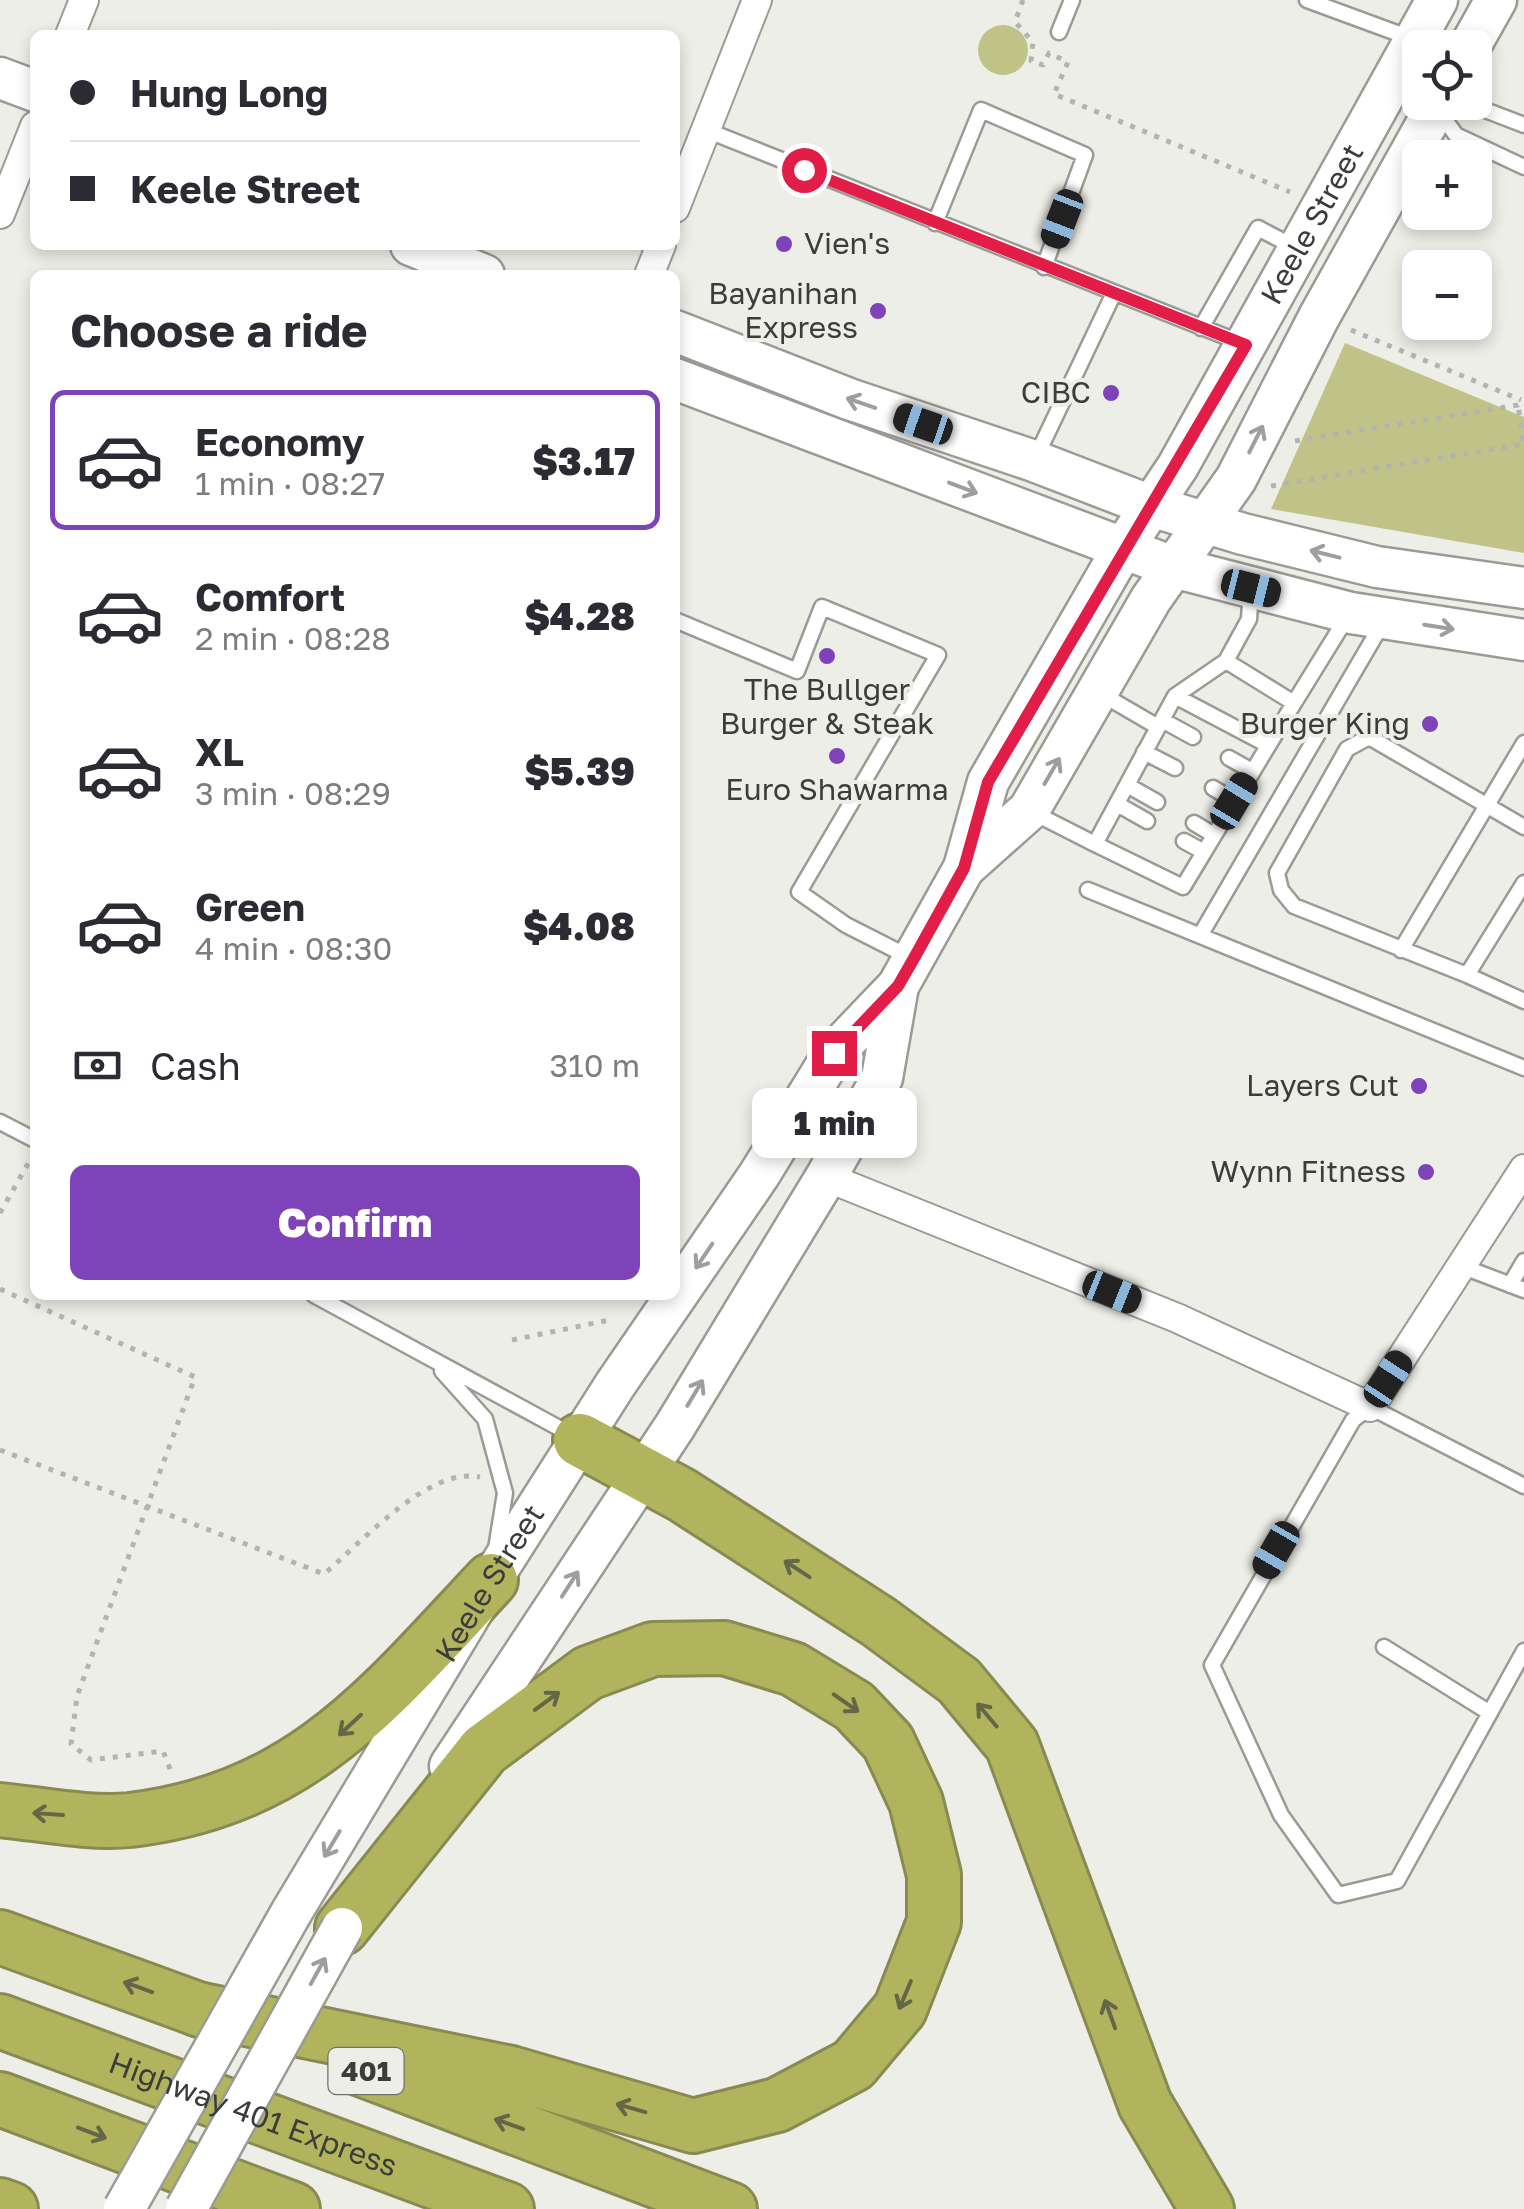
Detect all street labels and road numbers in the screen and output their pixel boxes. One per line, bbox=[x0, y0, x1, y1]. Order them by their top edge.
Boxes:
street label: Keele Street bbox=[1253, 137, 1370, 310]
street label: Keele Street bbox=[427, 1498, 551, 1668]
street label: Highway 401 Express bbox=[104, 2044, 403, 2184]
road number: 401 bbox=[328, 2048, 404, 2094]

